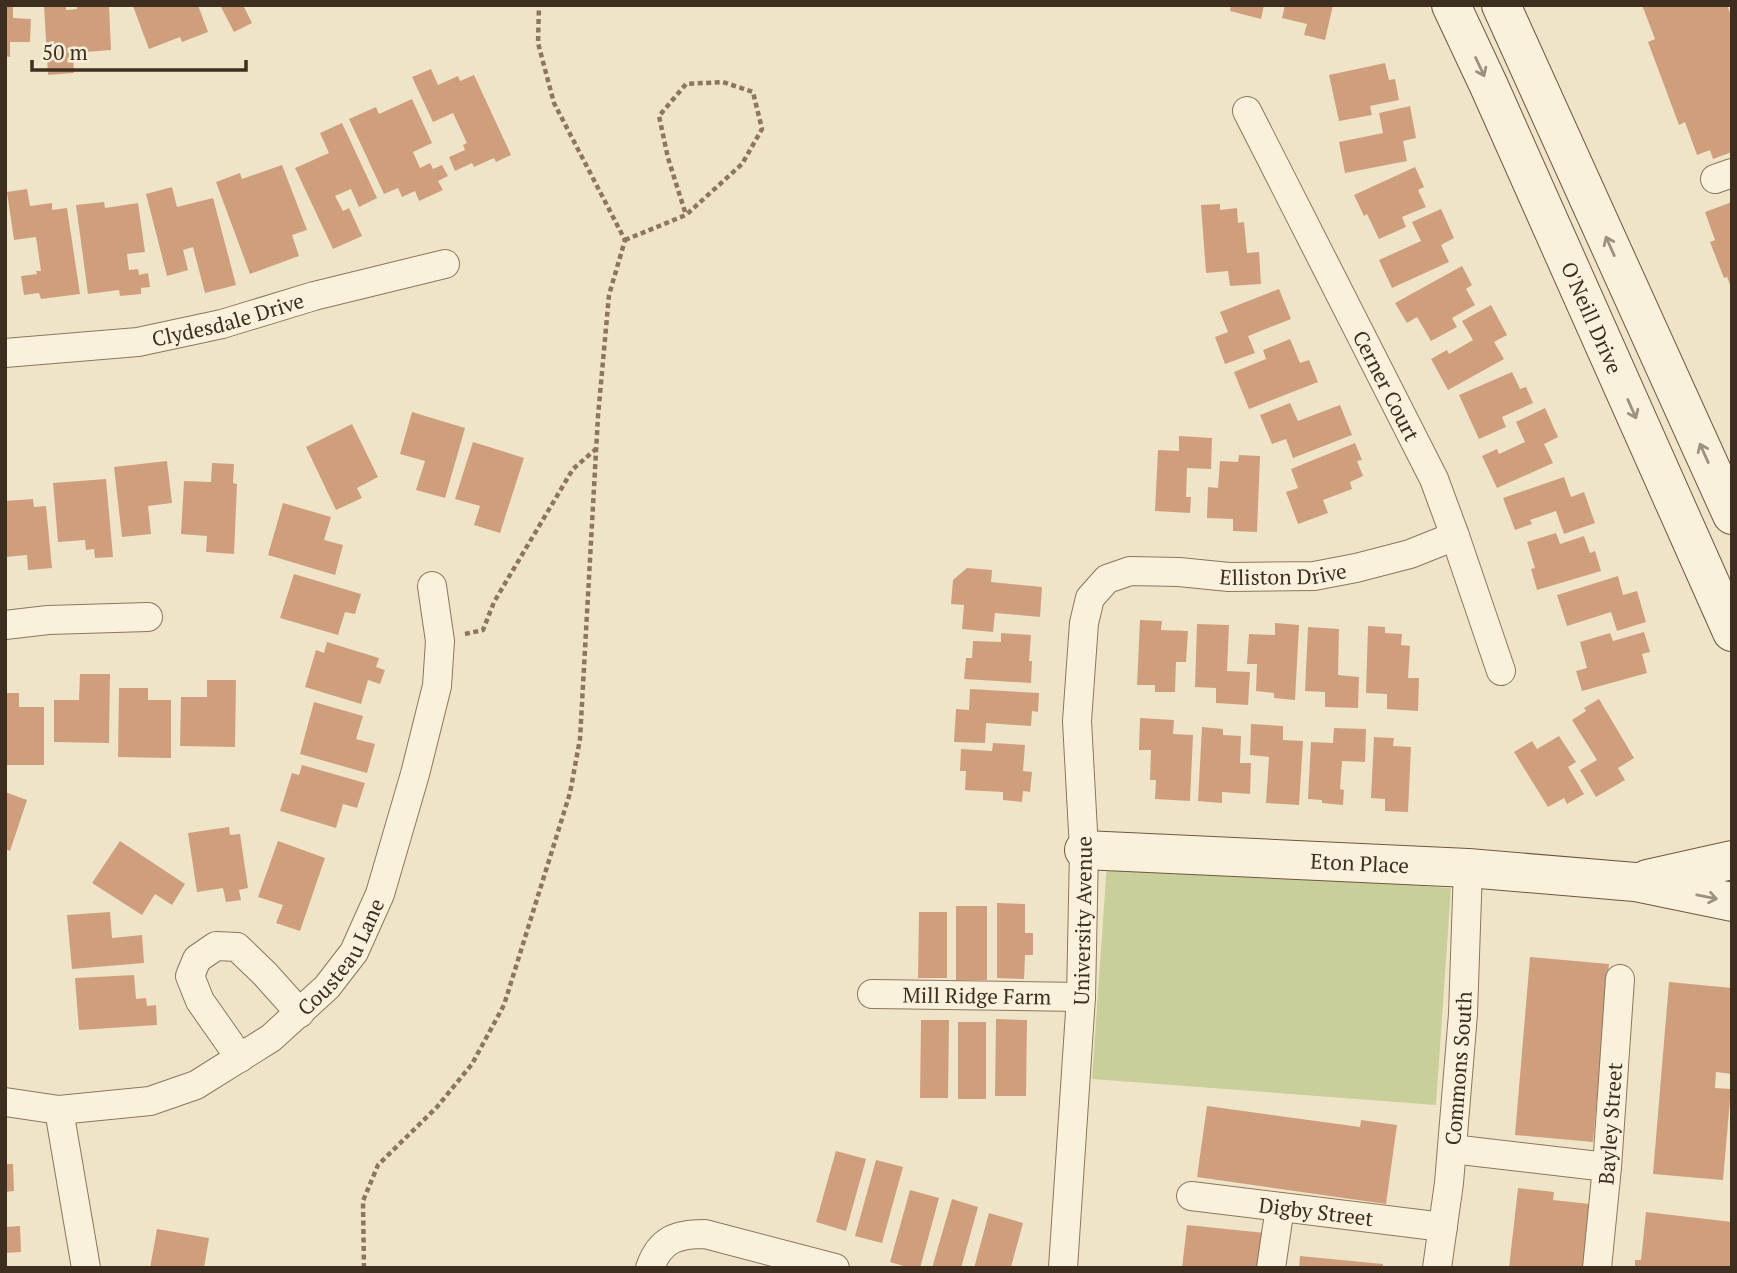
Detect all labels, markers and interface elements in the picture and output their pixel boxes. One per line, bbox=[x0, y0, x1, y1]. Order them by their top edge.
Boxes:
scale bar bbox=[32, 28, 245, 72]
text: 50 m bbox=[42, 38, 88, 66]
one-way arrow bbox=[1474, 56, 1487, 77]
one-way arrow bbox=[1603, 235, 1616, 257]
street label: O'Neill Drive bbox=[1555, 257, 1629, 378]
street label: Clydesdale Drive bbox=[149, 286, 307, 353]
street label: Cerner Court bbox=[1347, 326, 1426, 446]
one-way arrow bbox=[1626, 398, 1639, 419]
one-way arrow bbox=[1697, 443, 1710, 464]
street label: Elliston Drive bbox=[1218, 556, 1349, 591]
street label: University Avenue bbox=[1066, 835, 1098, 1006]
street label: Eton Place bbox=[1310, 847, 1410, 879]
one-way arrow bbox=[1695, 890, 1718, 904]
street label: Cousteau Lane bbox=[291, 894, 390, 1021]
street label: Mill Ridge Farm bbox=[902, 980, 1052, 1011]
street label: Commons South bbox=[1438, 991, 1478, 1146]
street label: Bayley Street bbox=[1591, 1061, 1628, 1186]
street label: Digby Street bbox=[1257, 1190, 1375, 1232]

